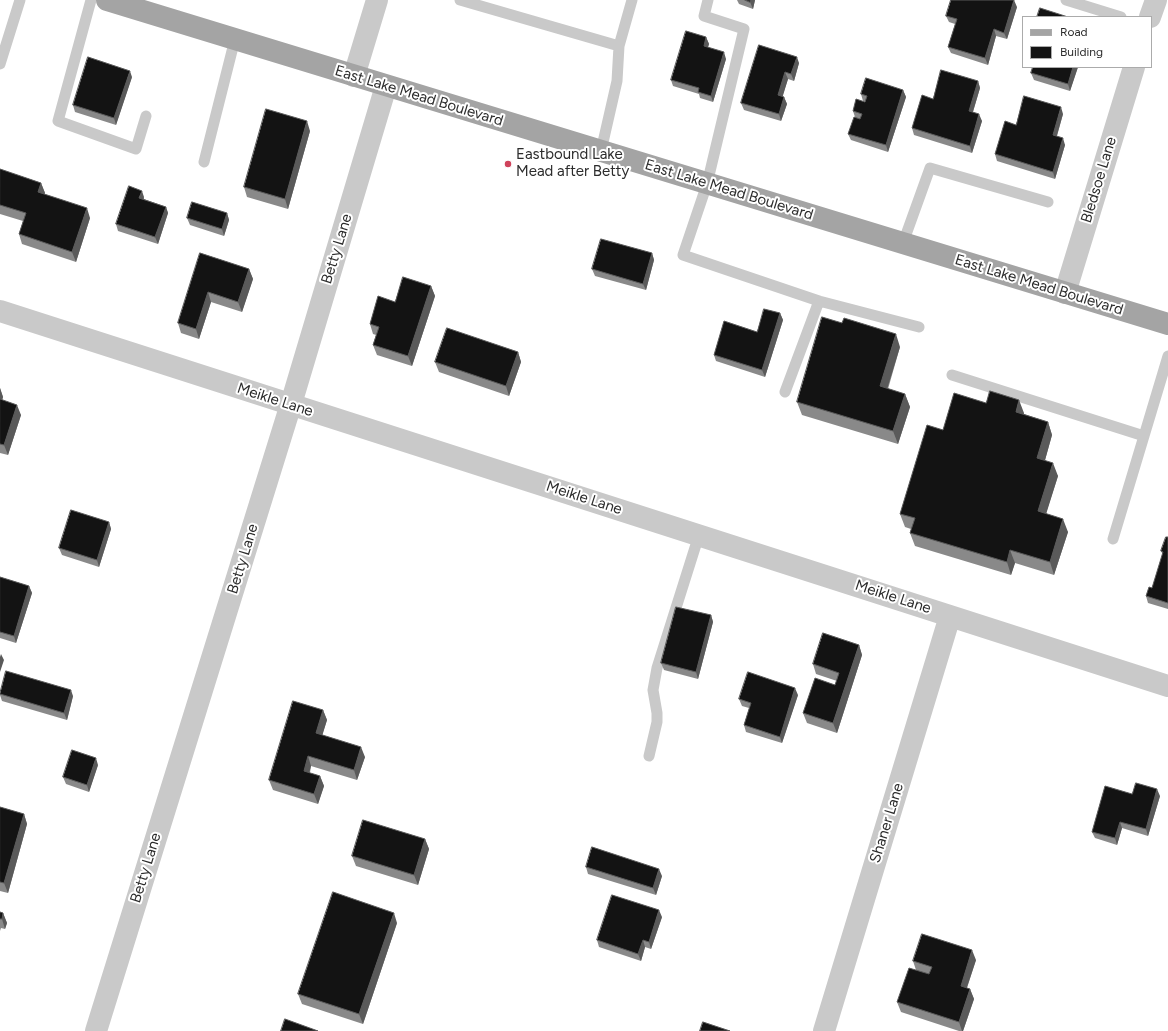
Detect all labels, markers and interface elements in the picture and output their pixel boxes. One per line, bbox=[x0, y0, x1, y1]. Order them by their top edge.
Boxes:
legend bbox=[1022, 16, 1152, 68]
text: Road bbox=[1060, 25, 1088, 39]
text: Building bbox=[1060, 45, 1103, 59]
street label: East Lake Mead Boulevard bbox=[333, 62, 505, 130]
street label: Bledsoe Lane bbox=[1077, 135, 1121, 225]
place label: Eastbound Lake Mead after Betty bbox=[516, 146, 629, 181]
street label: East Lake Mead Boulevard bbox=[643, 156, 815, 224]
marker: Eastbound Lake Mead after Betty bbox=[503, 159, 513, 169]
street label: Betty Lane bbox=[318, 212, 356, 286]
street label: East Lake Mead Boulevard bbox=[953, 251, 1125, 319]
street label: Meikle Lane bbox=[235, 379, 315, 421]
street label: Meikle Lane bbox=[544, 477, 624, 519]
street label: Betty Lane bbox=[224, 522, 262, 596]
street label: Meikle Lane bbox=[853, 576, 933, 618]
street label: Shaner Lane bbox=[866, 781, 908, 865]
street label: Betty Lane bbox=[127, 831, 165, 905]

